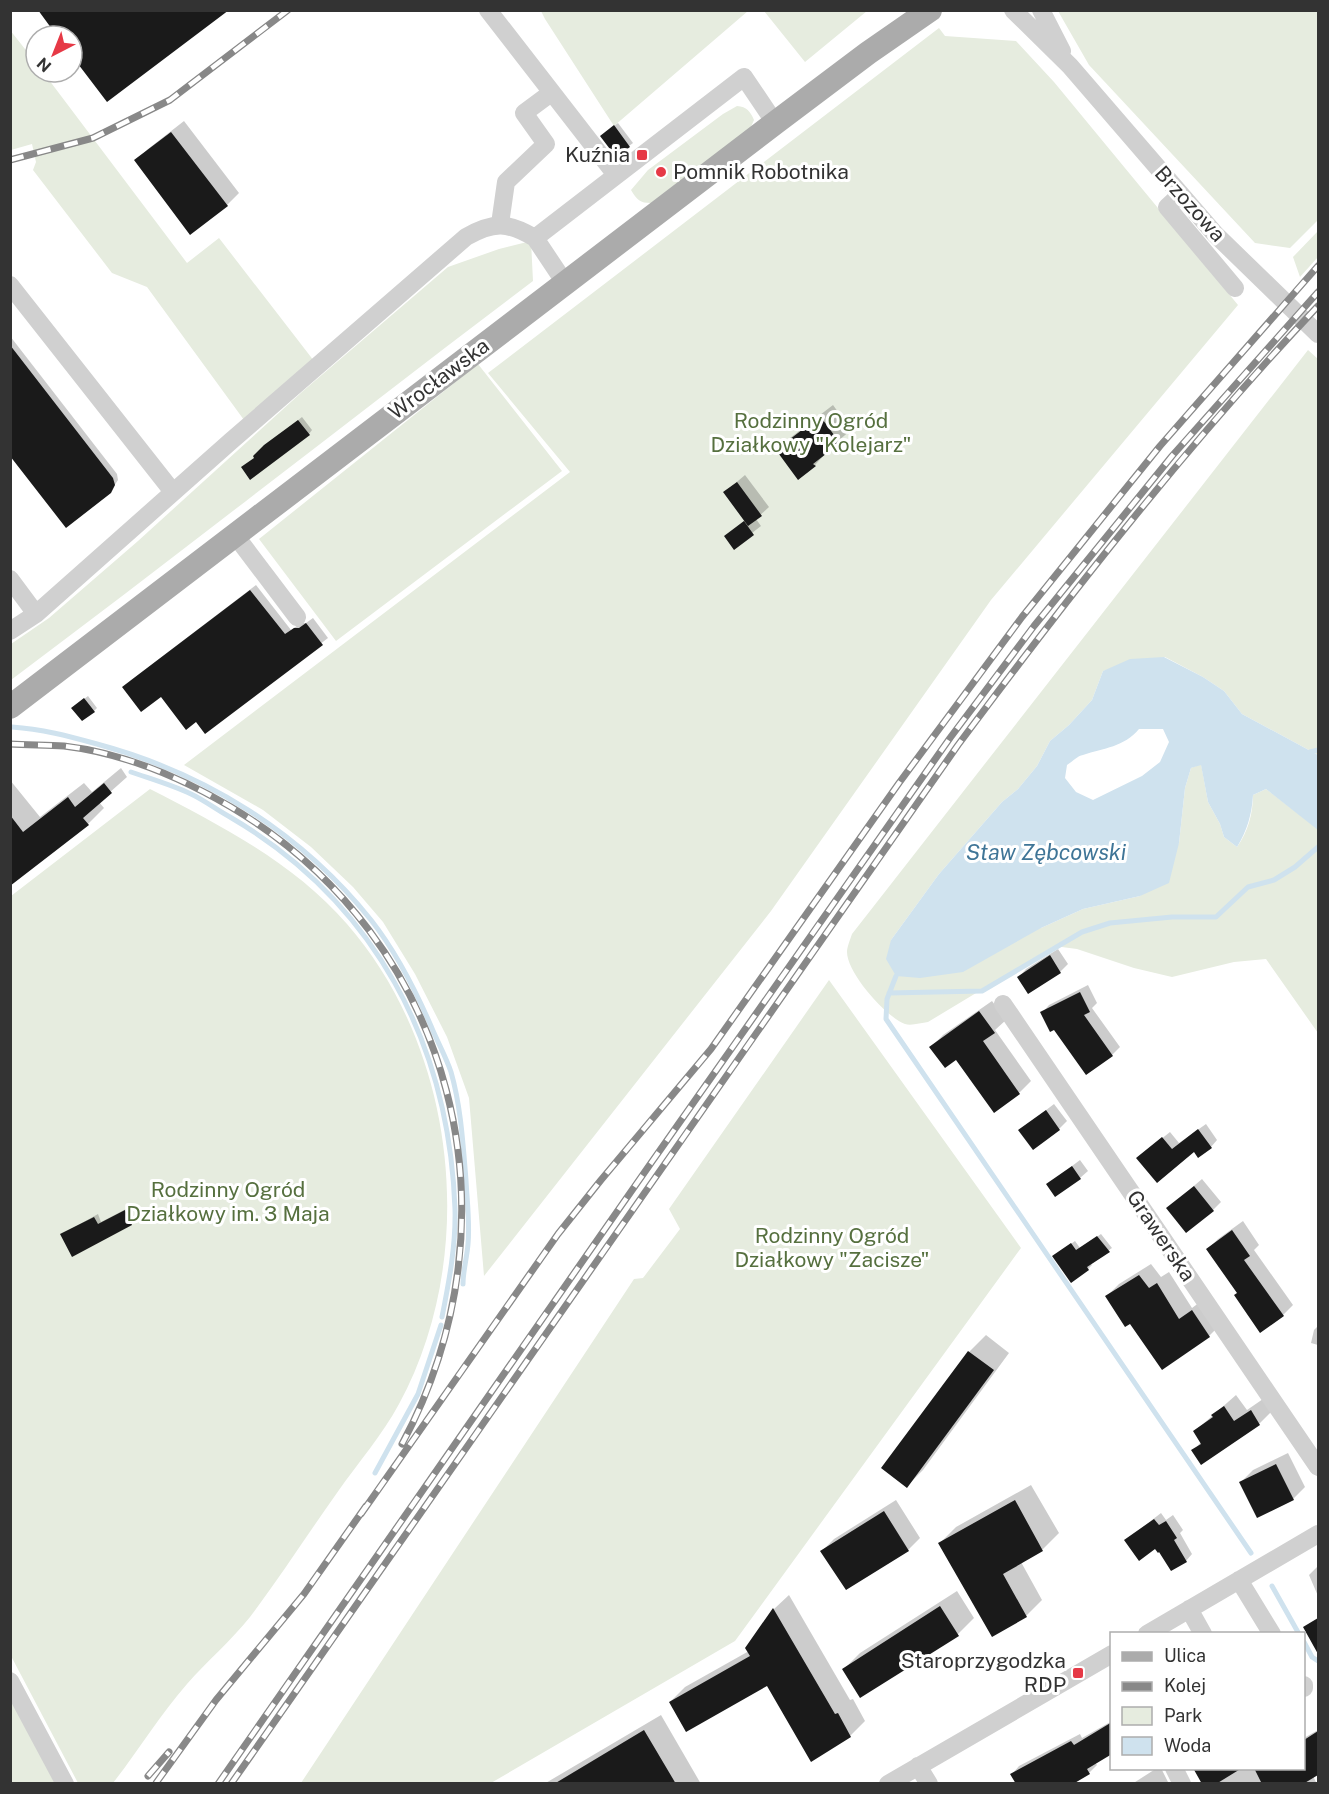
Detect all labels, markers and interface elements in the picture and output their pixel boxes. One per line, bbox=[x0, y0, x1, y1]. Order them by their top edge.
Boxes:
north arrow bbox=[24, 24, 84, 84]
text: N bbox=[33, 54, 55, 76]
place label: Kuźnia bbox=[565, 142, 630, 167]
marker: Kuźnia bbox=[635, 148, 649, 162]
place label: Pomnik Robotnika bbox=[673, 159, 849, 184]
street label: Brzozowa bbox=[1150, 161, 1231, 247]
marker: Pomnik Robotnika bbox=[654, 165, 668, 179]
street label: Wrocławska bbox=[384, 333, 494, 424]
park label: Rodzinny Ogród Działkowy "Kolejarz" bbox=[711, 408, 911, 457]
water label: Staw Zębcowski bbox=[966, 839, 1127, 865]
park label: Rodzinny Ogród Działkowy im. 3 Maja bbox=[126, 1177, 330, 1226]
street label: Grawerska bbox=[1122, 1185, 1201, 1286]
park label: Rodzinny Ogród Działkowy "Zacisze" bbox=[734, 1223, 930, 1272]
legend bbox=[1110, 1632, 1305, 1770]
text: Ulica bbox=[1164, 1645, 1206, 1666]
place label: Staroprzygodzka RDP bbox=[901, 1648, 1066, 1697]
marker: Staroprzygodzka RDP bbox=[1071, 1666, 1085, 1680]
text: Kolej bbox=[1164, 1675, 1206, 1696]
text: Park bbox=[1164, 1705, 1202, 1726]
text: Woda bbox=[1164, 1735, 1211, 1756]

